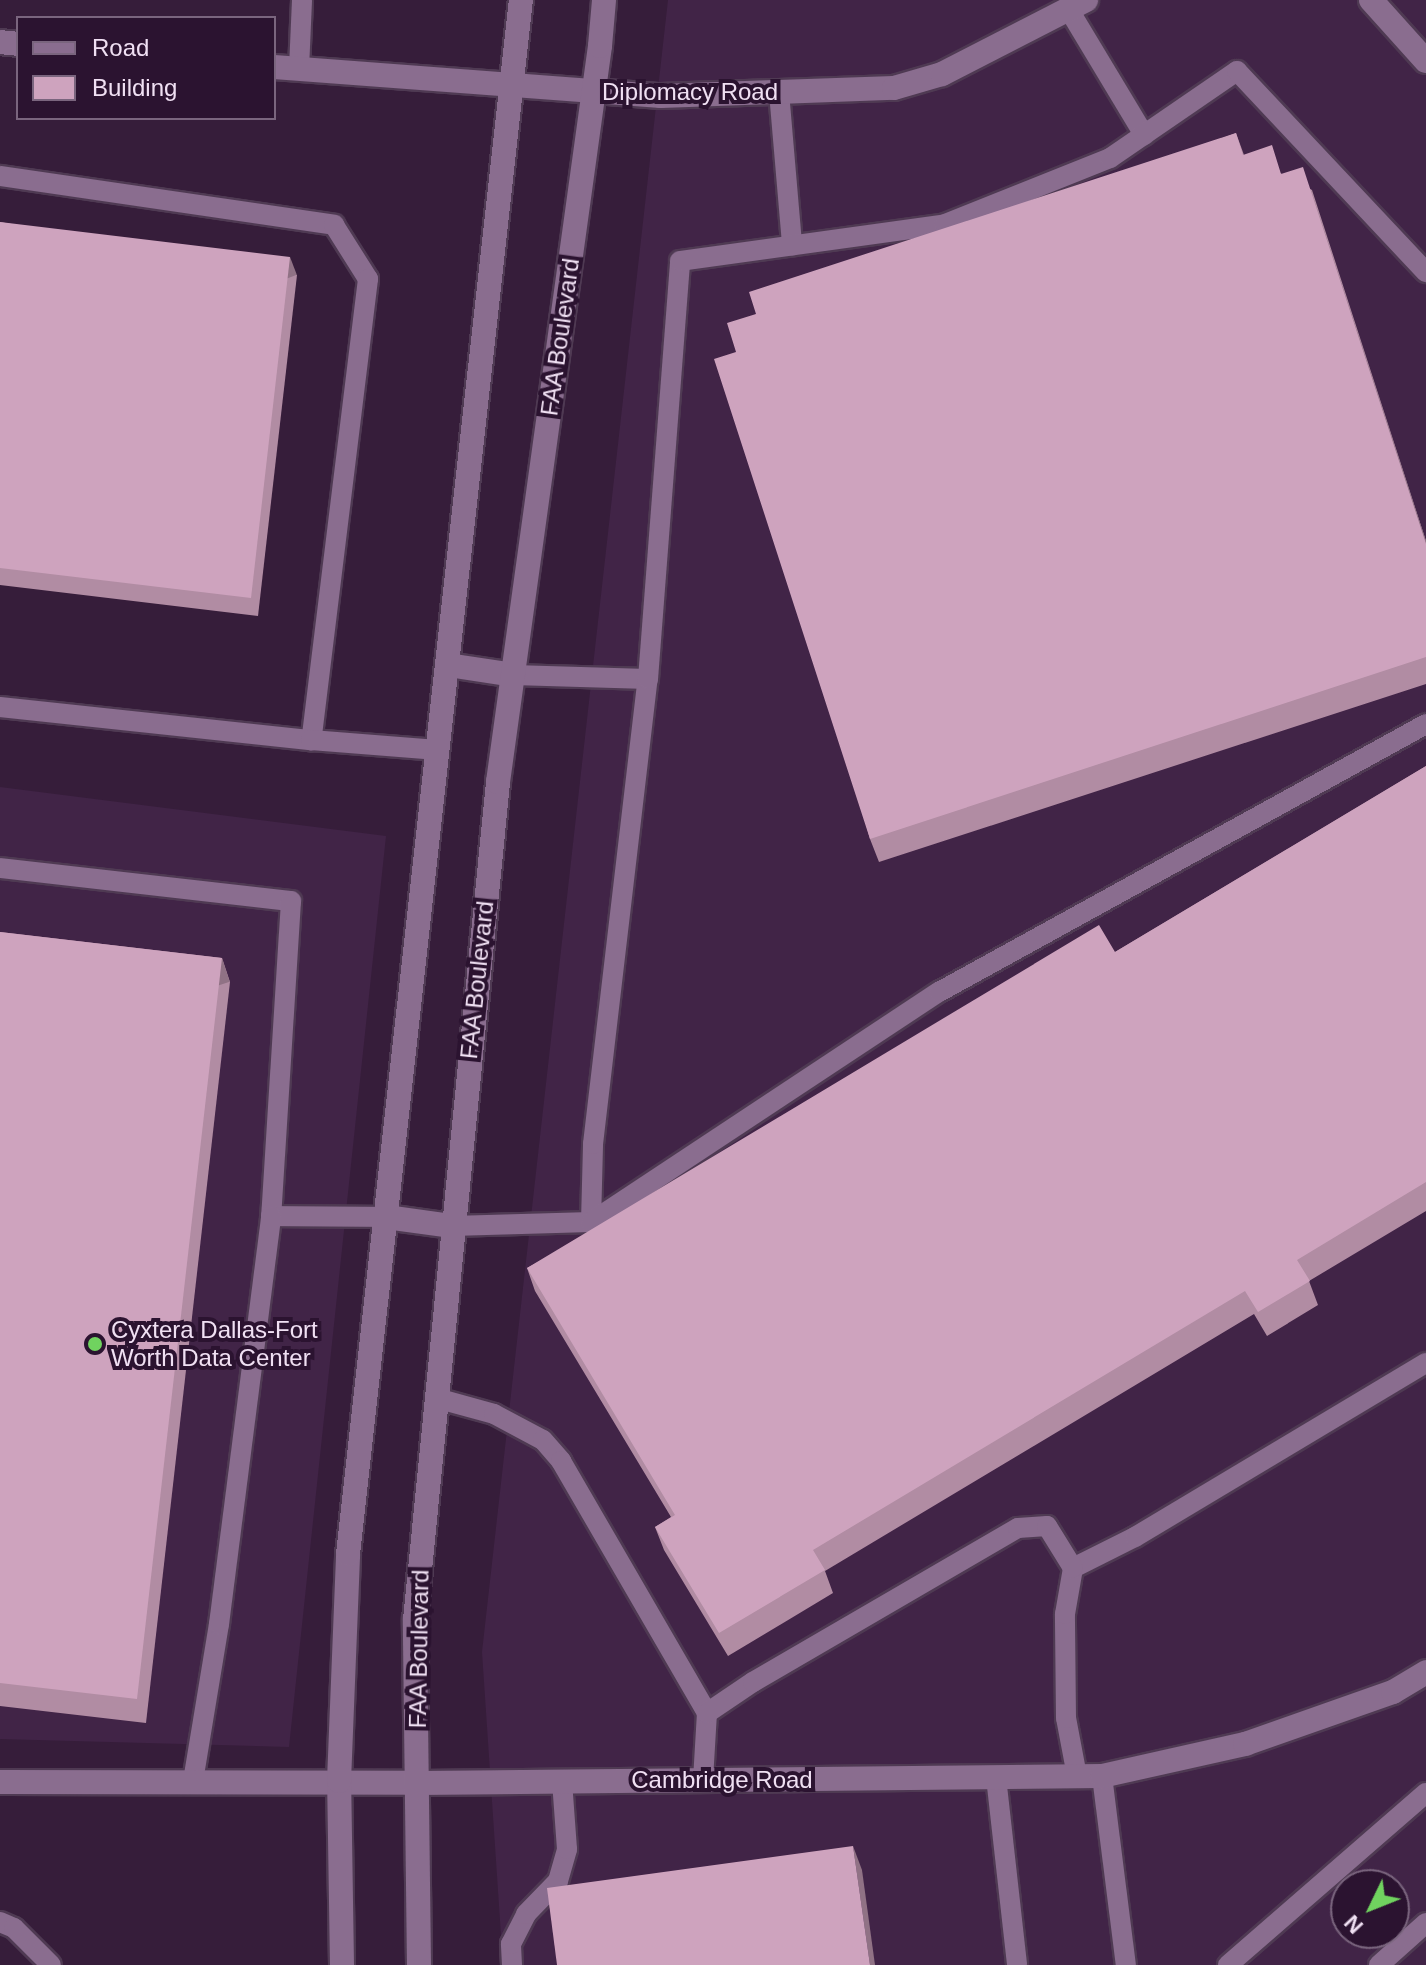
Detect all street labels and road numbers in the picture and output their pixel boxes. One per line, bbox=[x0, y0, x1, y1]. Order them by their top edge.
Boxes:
street label: Diplomacy Road bbox=[602, 78, 778, 106]
street label: FAA Boulevard bbox=[535, 256, 585, 418]
street label: FAA Boulevard bbox=[454, 899, 500, 1061]
street label: FAA Boulevard bbox=[403, 1569, 435, 1729]
street label: Cambridge Road bbox=[631, 1766, 813, 1794]

